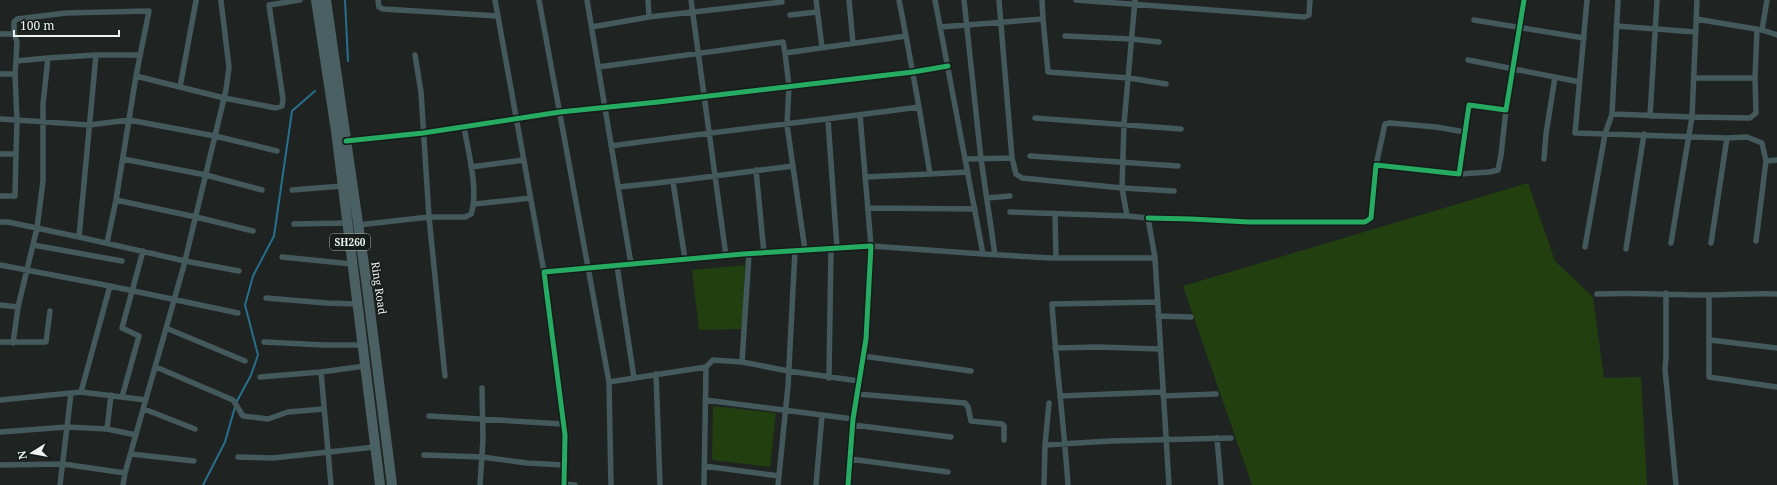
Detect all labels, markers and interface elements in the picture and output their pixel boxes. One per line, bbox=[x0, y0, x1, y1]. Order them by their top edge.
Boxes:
scale bar bbox=[14, 12, 119, 38]
text: 100 m bbox=[20, 17, 55, 34]
road number: SH260 bbox=[330, 234, 370, 250]
street label: Ring Road bbox=[368, 261, 391, 316]
north arrow bbox=[12, 433, 52, 473]
text: N bbox=[13, 449, 30, 461]

